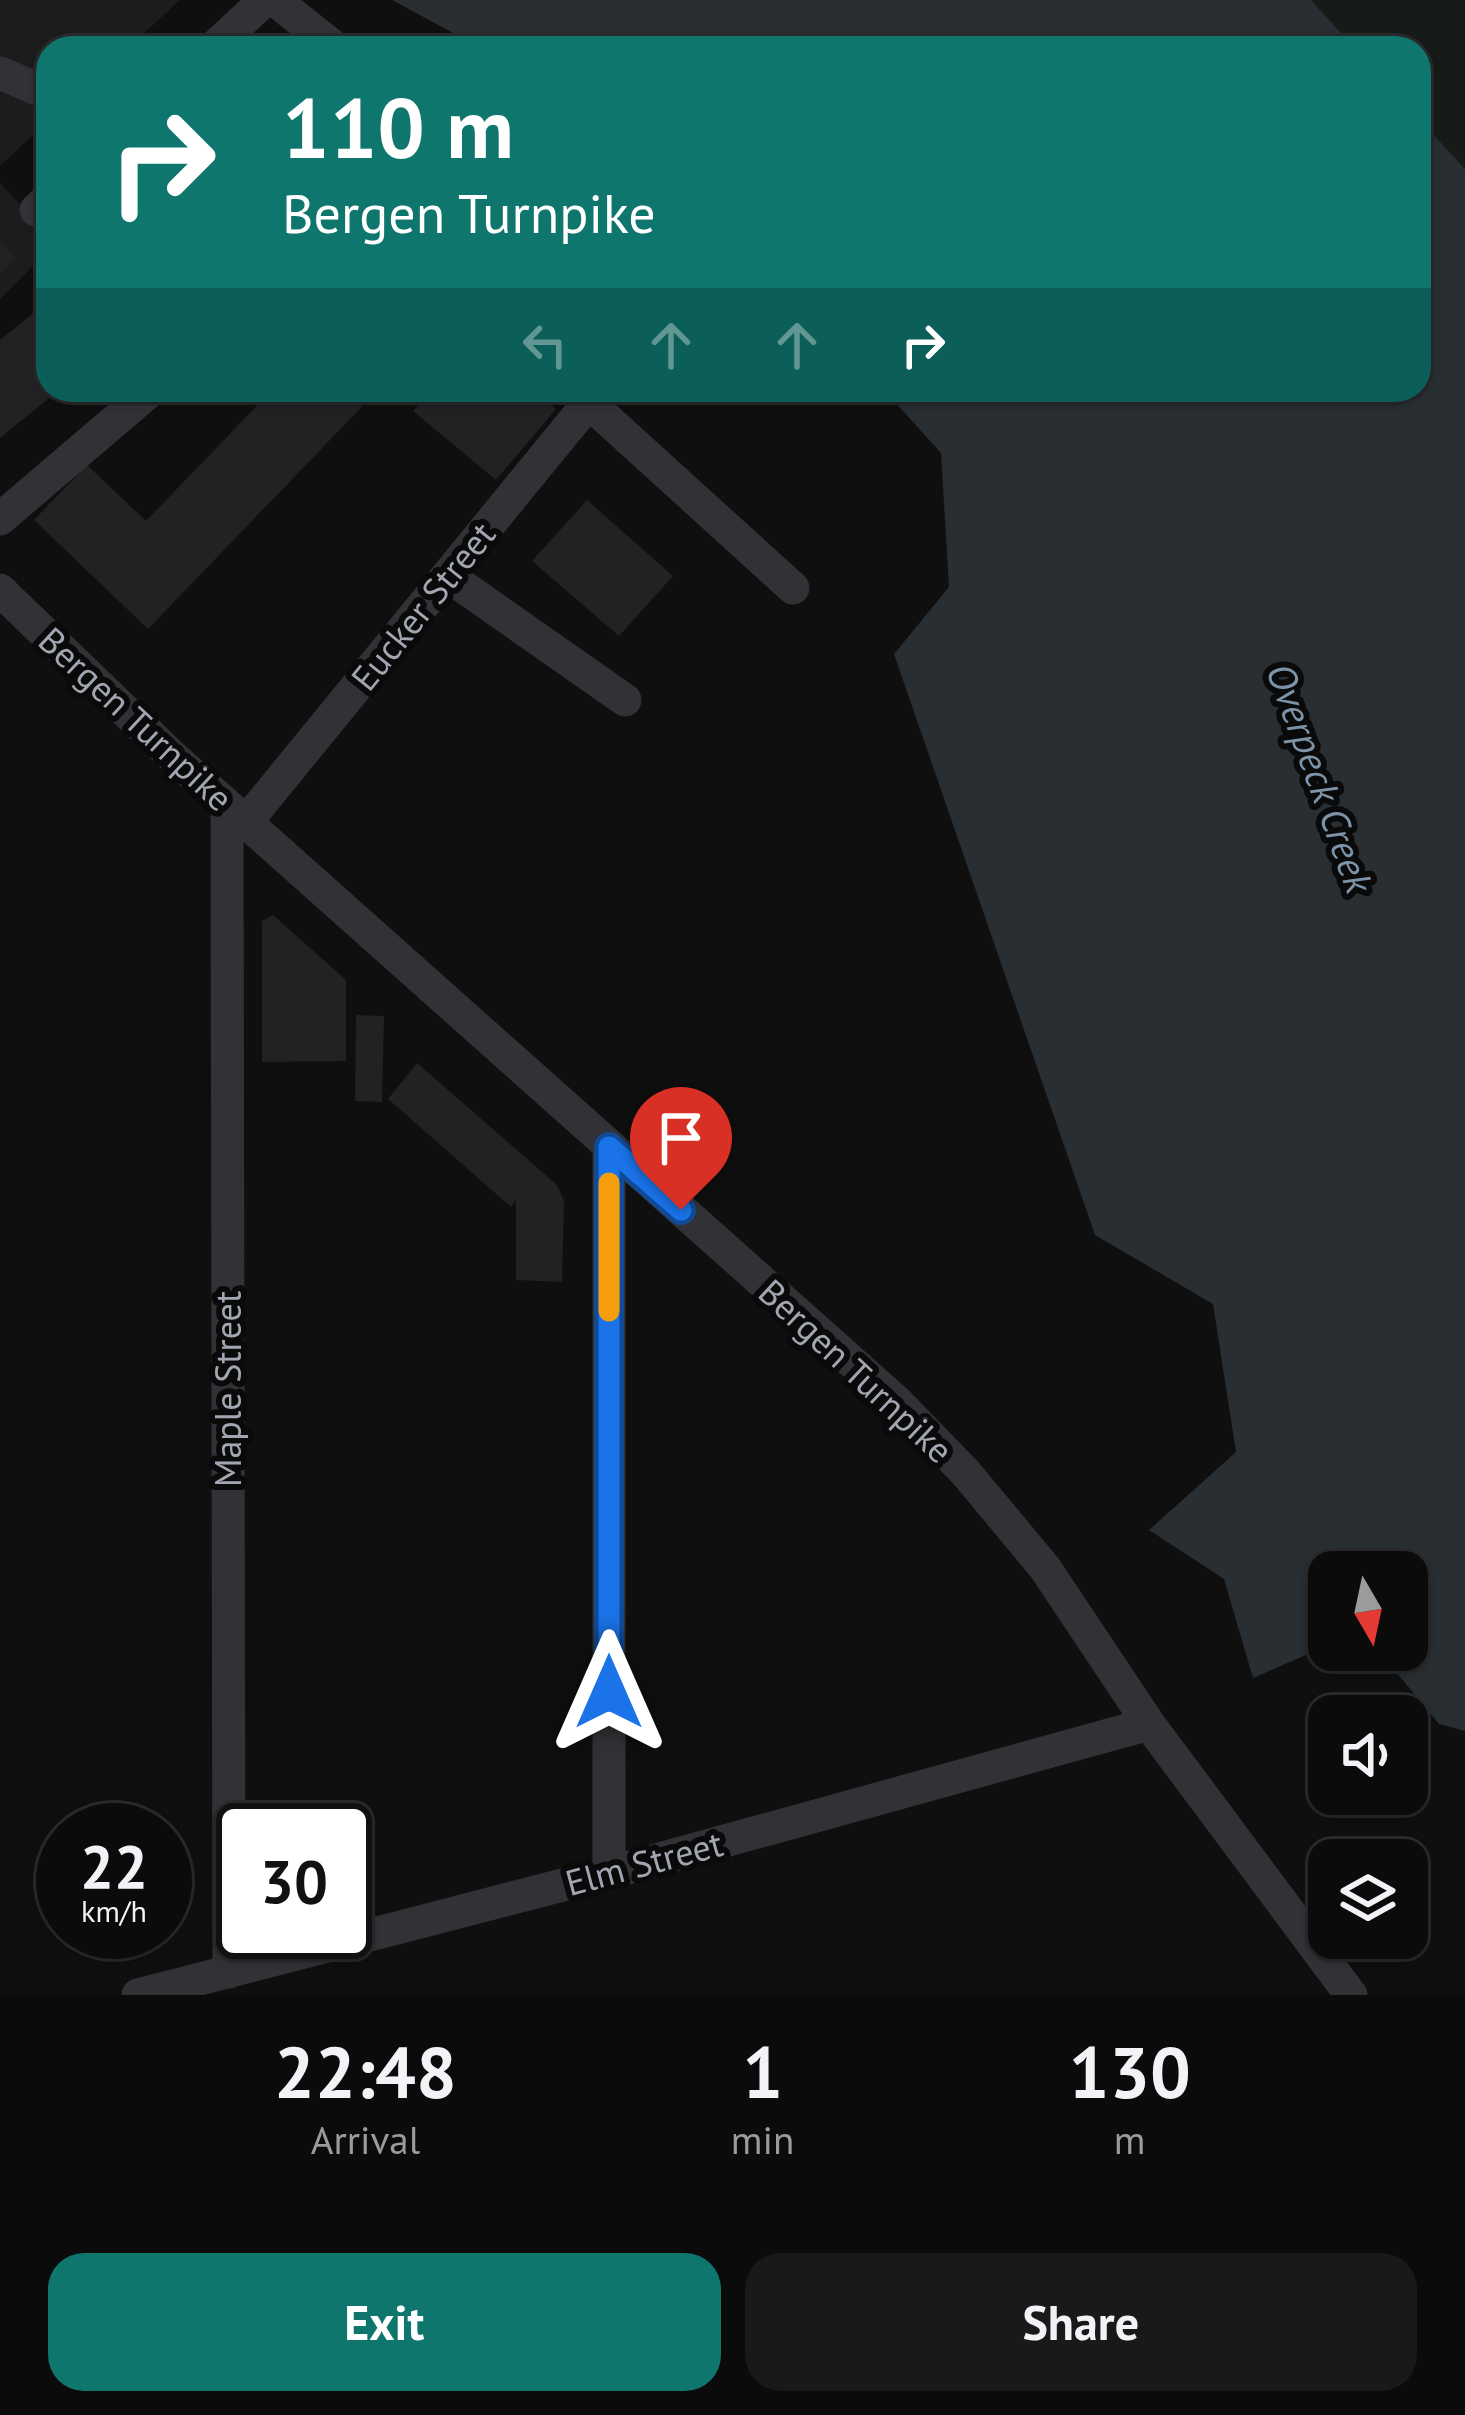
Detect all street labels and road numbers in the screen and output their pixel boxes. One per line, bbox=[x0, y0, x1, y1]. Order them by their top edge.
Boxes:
street label: Eucker Street bbox=[340, 512, 505, 700]
street label: Bergen Turnpike bbox=[29, 616, 243, 821]
street label: Bergen Turnpike bbox=[749, 1268, 963, 1473]
street label: Maple Street bbox=[204, 1291, 251, 1487]
street label: Elm Street bbox=[560, 1819, 728, 1906]

